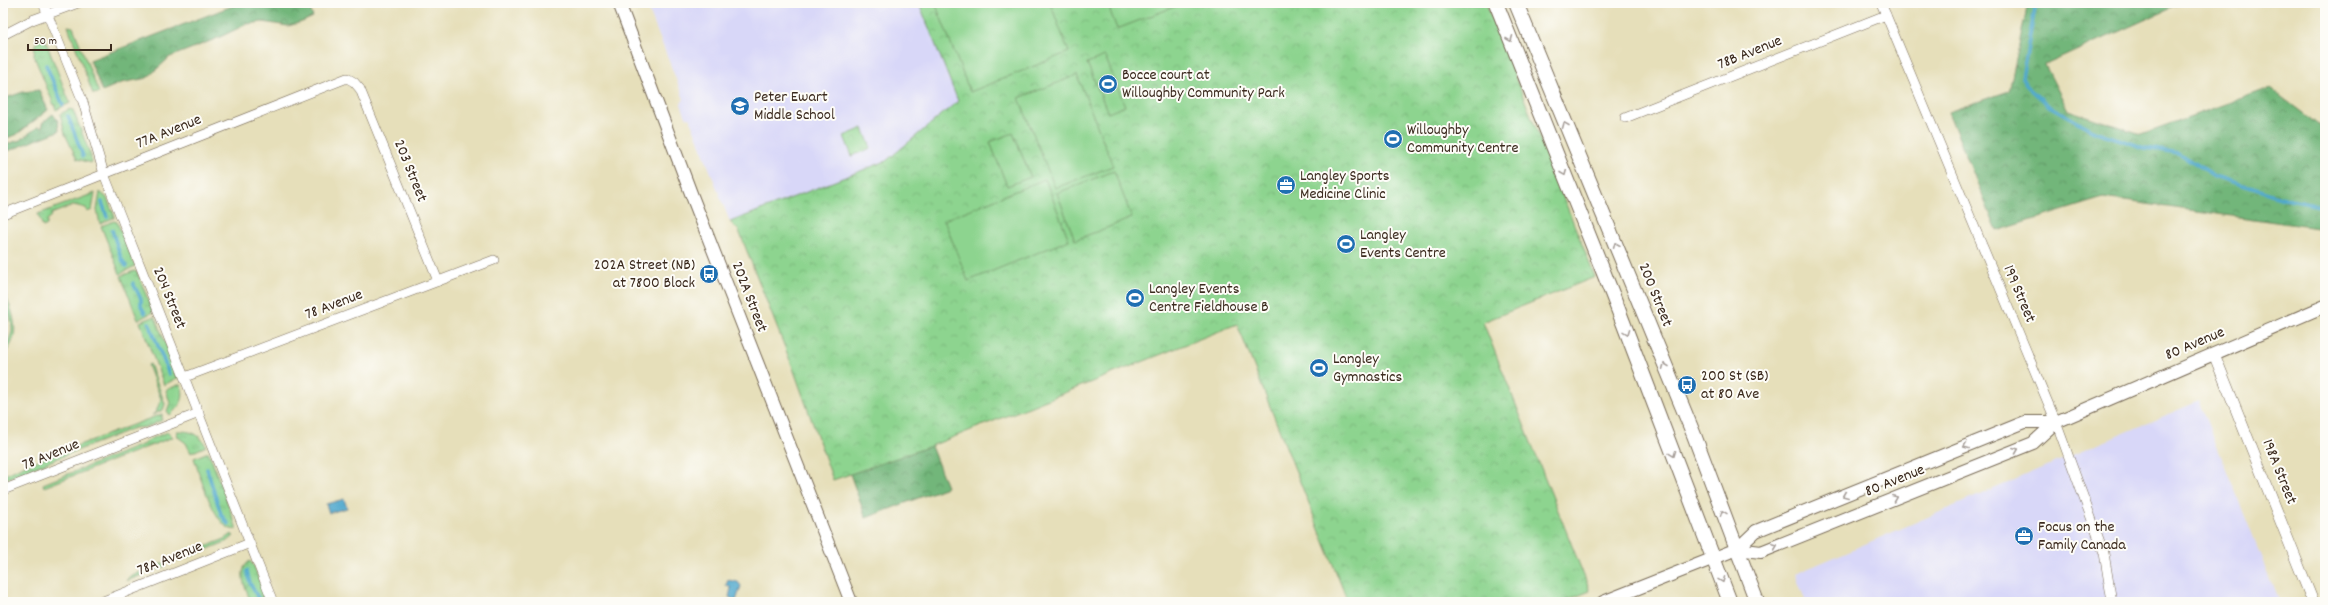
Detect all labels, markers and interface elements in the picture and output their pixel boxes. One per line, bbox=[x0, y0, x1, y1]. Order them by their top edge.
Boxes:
scale bar bbox=[28, 26, 111, 52]
street label: 78B Avenue bbox=[1714, 30, 1786, 76]
text: 50 m bbox=[34, 33, 57, 50]
one-way arrow bbox=[1506, 36, 1514, 43]
place label: Bocce court at Willoughby Community Park bbox=[1122, 64, 1285, 105]
sports icon: Bocce court at Willoughby Community Park bbox=[1097, 73, 1119, 95]
place label: Peter Ewart Middle School bbox=[754, 86, 835, 127]
school or university icon: Peter Ewart Middle School bbox=[729, 95, 751, 117]
street label: 77A Avenue bbox=[133, 109, 205, 155]
place label: Willoughby Community Centre bbox=[1407, 119, 1519, 160]
one-way arrow bbox=[1562, 122, 1570, 129]
sports icon: Willoughby Community Centre bbox=[1382, 128, 1404, 150]
street label: 203 Street bbox=[387, 136, 433, 206]
place label: Langley Sports Medicine Clinic bbox=[1300, 165, 1390, 206]
one-way arrow bbox=[1560, 169, 1568, 176]
office icon: Langley Sports Medicine Clinic bbox=[1275, 174, 1297, 196]
place label: Langley Events Centre bbox=[1360, 224, 1446, 265]
sports icon: Langley Events Centre bbox=[1335, 233, 1357, 255]
one-way arrow bbox=[1612, 242, 1620, 249]
place label: 202A Street (NB) at 7800 Block bbox=[594, 254, 695, 295]
street label: 202A Street bbox=[725, 258, 773, 336]
street label: 200 Street bbox=[1632, 260, 1678, 330]
street label: 199 Street bbox=[1997, 262, 2041, 327]
bus stop icon: 202A Street (NB) at 7800 Block bbox=[698, 263, 720, 285]
street label: 204 Street bbox=[146, 264, 192, 332]
place label: Langley Events Centre Fieldhouse B bbox=[1149, 278, 1269, 319]
street label: 78 Avenue bbox=[302, 284, 366, 326]
sports icon: Langley Events Centre Fieldhouse B bbox=[1124, 287, 1146, 309]
street label: 80 Avenue bbox=[2162, 321, 2228, 367]
one-way arrow bbox=[1622, 329, 1630, 336]
place label: Langley Gymnastics bbox=[1333, 348, 1402, 389]
sports icon: Langley Gymnastics bbox=[1308, 357, 1330, 379]
one-way arrow bbox=[1662, 362, 1670, 370]
place label: 200 St (SB) at 80 Ave bbox=[1701, 365, 1768, 406]
bus stop icon: 200 St (SB) at 80 Ave bbox=[1676, 374, 1698, 396]
street label: 78 Avenue bbox=[19, 433, 83, 477]
street label: 198A Street bbox=[2256, 436, 2303, 508]
one-way arrow bbox=[1962, 442, 1969, 450]
one-way arrow bbox=[2013, 446, 2020, 454]
one-way arrow bbox=[1669, 450, 1677, 457]
street label: 80 Avenue bbox=[1862, 459, 1928, 503]
one-way arrow bbox=[1842, 490, 1850, 498]
one-way arrow bbox=[1891, 495, 1899, 503]
one-way arrow bbox=[1719, 509, 1727, 516]
place label: Focus on the Family Canada bbox=[2038, 516, 2126, 557]
office icon: Focus on the Family Canada bbox=[2013, 525, 2035, 547]
street label: 78A Avenue bbox=[134, 535, 206, 583]
one-way arrow bbox=[1771, 543, 1778, 551]
one-way arrow bbox=[1717, 576, 1725, 583]

